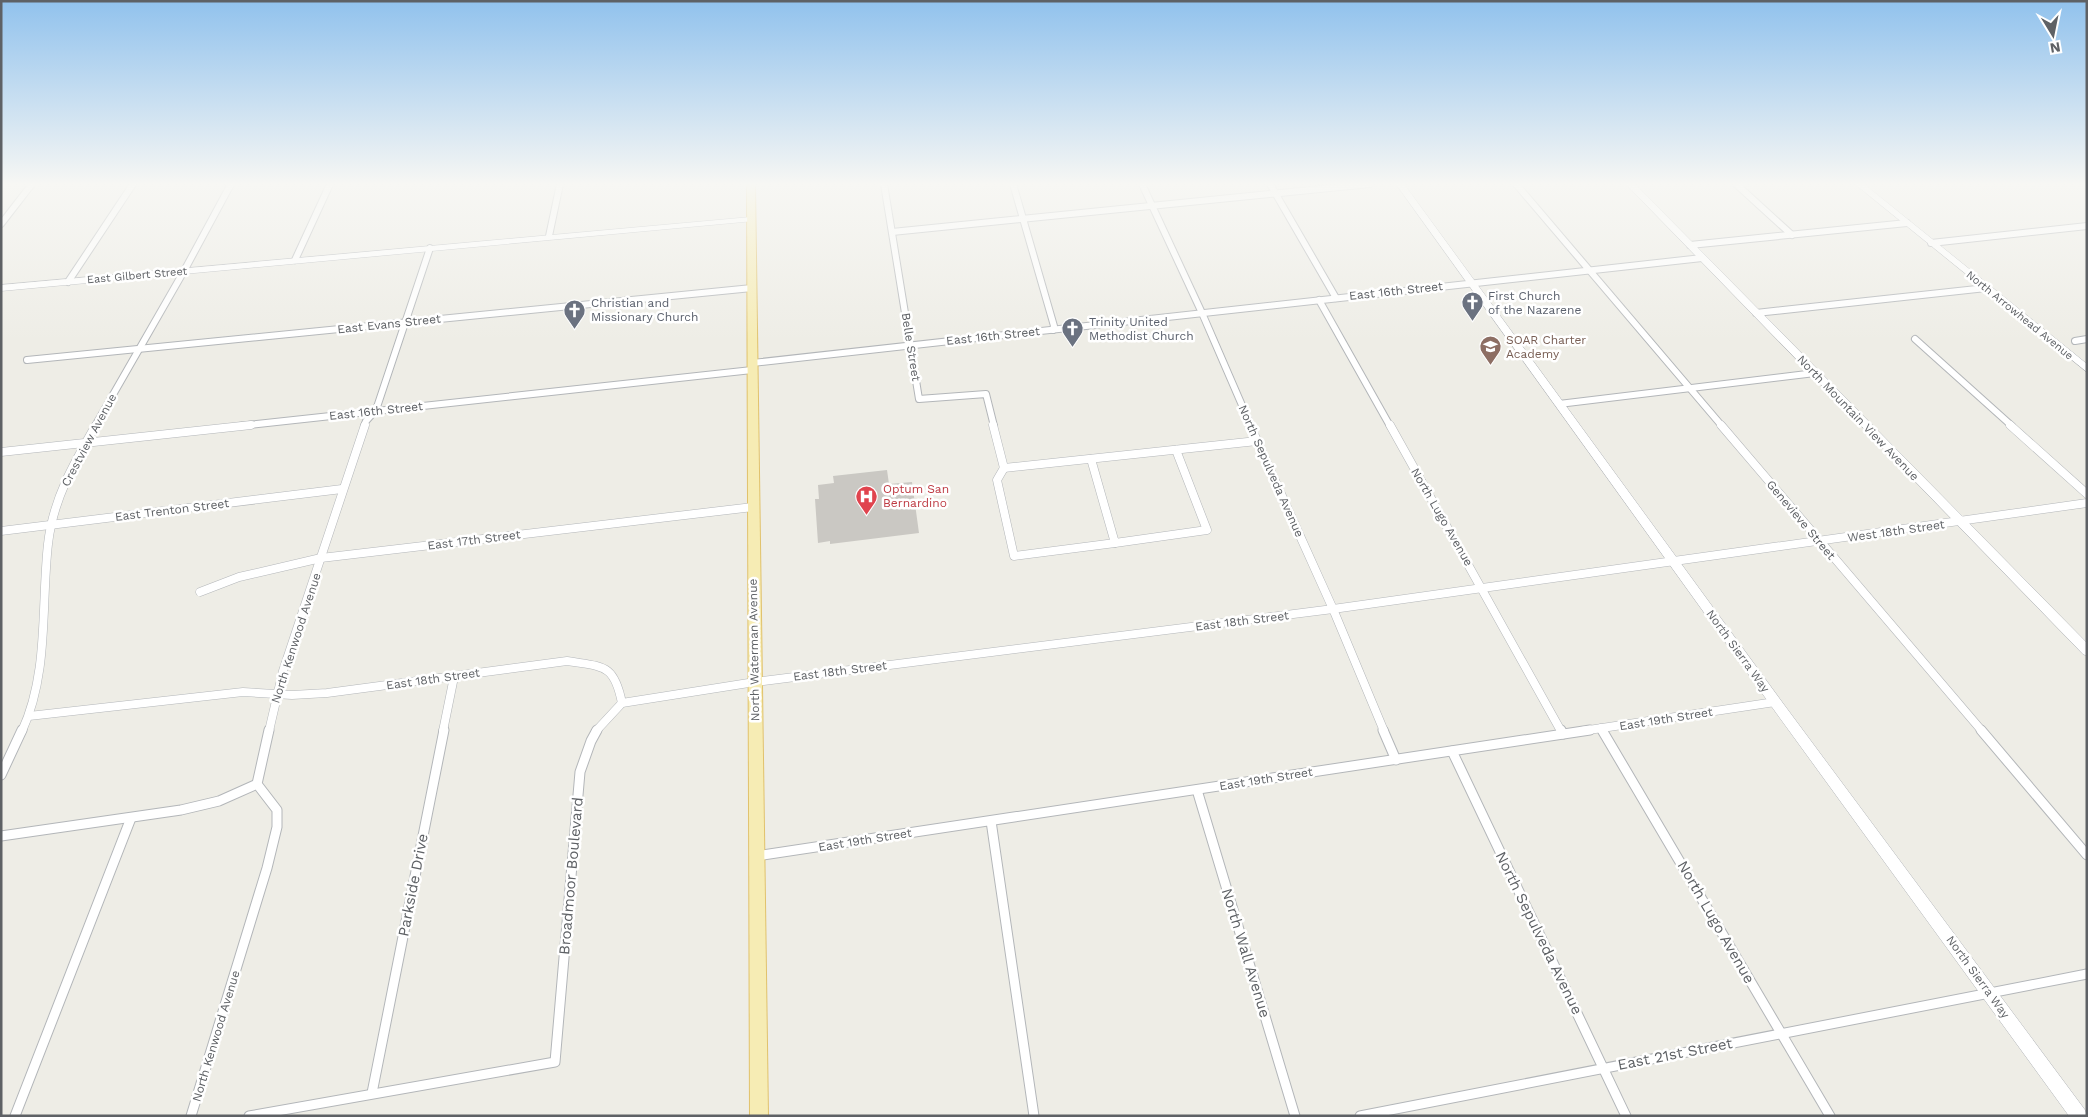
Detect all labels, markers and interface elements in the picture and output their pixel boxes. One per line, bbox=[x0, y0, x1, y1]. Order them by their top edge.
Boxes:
north arrow bbox=[2028, 10, 2078, 60]
text: N bbox=[2049, 39, 2062, 57]
street label: East Gilbert Street bbox=[86, 265, 188, 286]
street label: North Arrowhead Avenue bbox=[1964, 268, 2076, 362]
street label: East 16th Street bbox=[1348, 279, 1444, 303]
place label: First Church of the Nazarene bbox=[1488, 289, 1581, 317]
church icon: First Church of the Nazarene bbox=[1460, 291, 1484, 322]
place label: Christian and Missionary Church bbox=[591, 296, 699, 324]
church icon: Christian and Missionary Church bbox=[563, 298, 587, 329]
street label: East Evans Street bbox=[337, 312, 441, 336]
street label: Belle Street bbox=[899, 312, 923, 382]
place label: Trinity United Methodist Church bbox=[1089, 315, 1194, 343]
church icon: Trinity United Methodist Church bbox=[1061, 317, 1085, 348]
street label: East 16th Street bbox=[945, 324, 1041, 348]
place label: SOAR Charter Academy bbox=[1506, 333, 1586, 361]
school or university icon: SOAR Charter Academy bbox=[1478, 335, 1502, 366]
street label: North Mountain View Avenue bbox=[1794, 352, 1922, 484]
street label: Crestview Avenue bbox=[59, 391, 119, 489]
street label: East 16th Street bbox=[328, 399, 424, 423]
street label: North Sepulveda Avenue bbox=[1235, 403, 1307, 539]
street label: North Lugo Avenue bbox=[1408, 465, 1476, 569]
street label: Genevieve Street bbox=[1764, 477, 1838, 563]
place label: Optum San Bernardino bbox=[883, 482, 949, 510]
hospital icon: Optum San Bernardino bbox=[855, 484, 879, 515]
street label: East Trenton Street bbox=[114, 496, 230, 524]
street label: West 18th Street bbox=[1847, 517, 1945, 545]
street label: East 17th Street bbox=[427, 527, 521, 553]
street label: North Kenwood Avenue bbox=[268, 571, 324, 705]
street label: North Waterman Avenue bbox=[746, 578, 762, 722]
street label: North Sierra Way bbox=[1703, 607, 1773, 696]
street label: East 18th Street bbox=[1194, 608, 1290, 634]
street label: East 18th Street bbox=[792, 658, 888, 684]
street label: East 18th Street bbox=[385, 665, 481, 693]
street label: East 19th Street bbox=[1618, 705, 1714, 733]
street label: East 19th Street bbox=[1218, 765, 1314, 793]
street label: Broadmoor Boulevard bbox=[555, 796, 587, 956]
street label: East 19th Street bbox=[817, 826, 913, 854]
street label: Parkside Drive bbox=[394, 832, 432, 938]
street label: North Sepulveda Avenue bbox=[1492, 849, 1586, 1017]
street label: North Lugo Avenue bbox=[1673, 857, 1759, 987]
street label: North Wall Avenue bbox=[1218, 886, 1274, 1020]
street label: North Sierra Way bbox=[1943, 933, 2013, 1022]
street label: North Kenwood Avenue bbox=[189, 969, 243, 1103]
street label: East 21st Street bbox=[1616, 1034, 1735, 1074]

